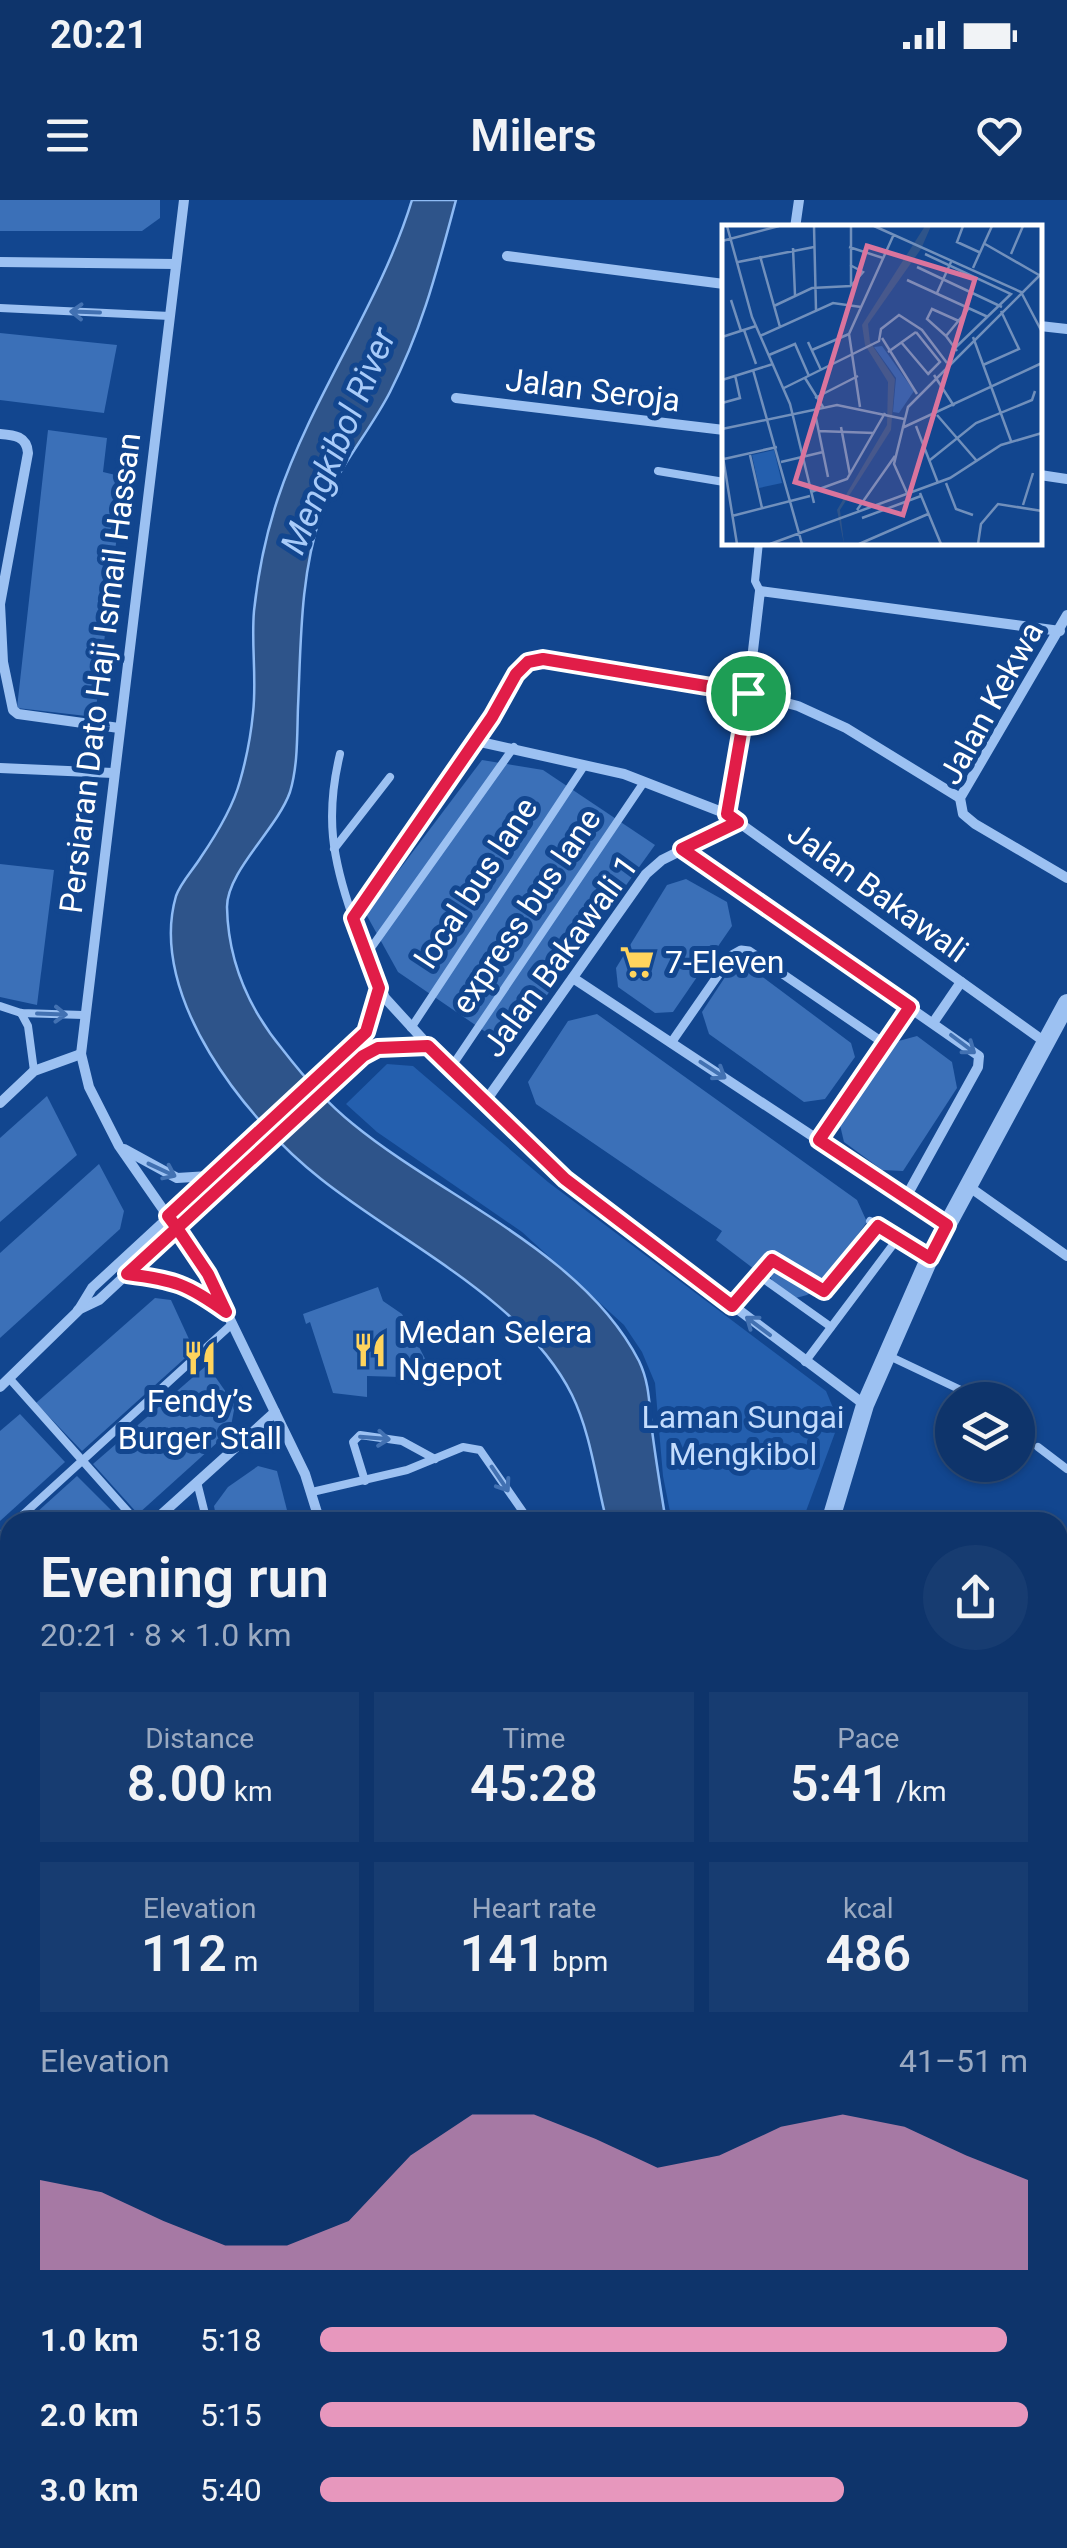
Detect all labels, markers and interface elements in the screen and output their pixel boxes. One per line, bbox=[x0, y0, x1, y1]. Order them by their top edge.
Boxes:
text: 20:21 bbox=[50, 13, 148, 57]
icon: menu bbox=[40, 108, 95, 163]
icon: heart bbox=[972, 108, 1027, 163]
text: Milers bbox=[470, 109, 597, 162]
inset map bbox=[722, 225, 1042, 545]
one-way arrow bbox=[69, 302, 101, 321]
water label: Mengkibol River bbox=[272, 321, 405, 560]
street label: Jalan Seroja bbox=[504, 360, 682, 420]
street label: Persiaran Dato Haji Ismail Hassan bbox=[52, 431, 148, 915]
street label: Jalan Kekwa bbox=[931, 615, 1051, 791]
pin bbox=[706, 651, 791, 736]
icon: arrive bbox=[721, 666, 776, 721]
street label: local bus lane bbox=[407, 791, 545, 975]
street label: express bus lane bbox=[443, 801, 609, 1021]
street label: Jalan Bakawali bbox=[780, 814, 976, 970]
street label: Jalan Bakawali 1 bbox=[474, 848, 646, 1064]
supermarket icon: 7-Eleven bbox=[618, 943, 656, 981]
place label: 7-Eleven bbox=[665, 943, 785, 981]
one-way arrow bbox=[36, 1005, 68, 1024]
one-way arrow bbox=[949, 1033, 976, 1054]
one-way arrow bbox=[698, 1059, 726, 1080]
one-way arrow bbox=[147, 1162, 177, 1180]
place label: Medan Selera Ngepot bbox=[398, 1313, 592, 1388]
one-way arrow bbox=[746, 1315, 772, 1337]
restaurant icon: Medan Selera Ngepot bbox=[351, 1331, 389, 1369]
restaurant icon: Fendy’s Burger Stall bbox=[181, 1339, 219, 1377]
place label: Fendy’s Burger Stall bbox=[118, 1382, 282, 1457]
map controls bbox=[935, 1382, 1035, 1482]
button: layers bbox=[935, 1382, 1035, 1482]
park label: Laman Sungai Mengkibol bbox=[641, 1398, 845, 1473]
one-way arrow bbox=[358, 1429, 391, 1448]
one-way arrow bbox=[489, 1465, 510, 1493]
button: share bbox=[923, 1545, 1028, 1650]
text: Evening run bbox=[40, 1546, 329, 1610]
text: 20:21 · 8 × 1.0 km bbox=[40, 1616, 291, 1654]
text: Distance bbox=[145, 1722, 254, 1755]
text: Time bbox=[503, 1722, 565, 1755]
text: Pace bbox=[837, 1722, 899, 1755]
text: 8.00 bbox=[127, 1755, 227, 1813]
text: 45:28 bbox=[470, 1755, 598, 1813]
text: 5:41 bbox=[790, 1755, 889, 1813]
text: km bbox=[227, 1775, 272, 1808]
text: /km bbox=[889, 1775, 947, 1808]
text: Elevation bbox=[143, 1892, 256, 1925]
text: Heart rate bbox=[472, 1892, 596, 1925]
text: kcal bbox=[843, 1892, 894, 1925]
text: 112 bbox=[141, 1925, 227, 1983]
text: 141 bbox=[460, 1925, 545, 1983]
text: 486 bbox=[825, 1925, 911, 1983]
text: m bbox=[227, 1945, 258, 1978]
text: bpm bbox=[545, 1945, 608, 1978]
text: Elevation bbox=[40, 2042, 170, 2080]
text: 41–51 m bbox=[899, 2042, 1028, 2080]
text: 1.0 km bbox=[40, 2321, 139, 2359]
text: 5:18 bbox=[200, 2321, 262, 2359]
text: 2.0 km bbox=[40, 2396, 139, 2434]
text: 5:15 bbox=[200, 2396, 262, 2434]
text: 3.0 km bbox=[40, 2471, 139, 2509]
text: 5:40 bbox=[200, 2471, 262, 2509]

